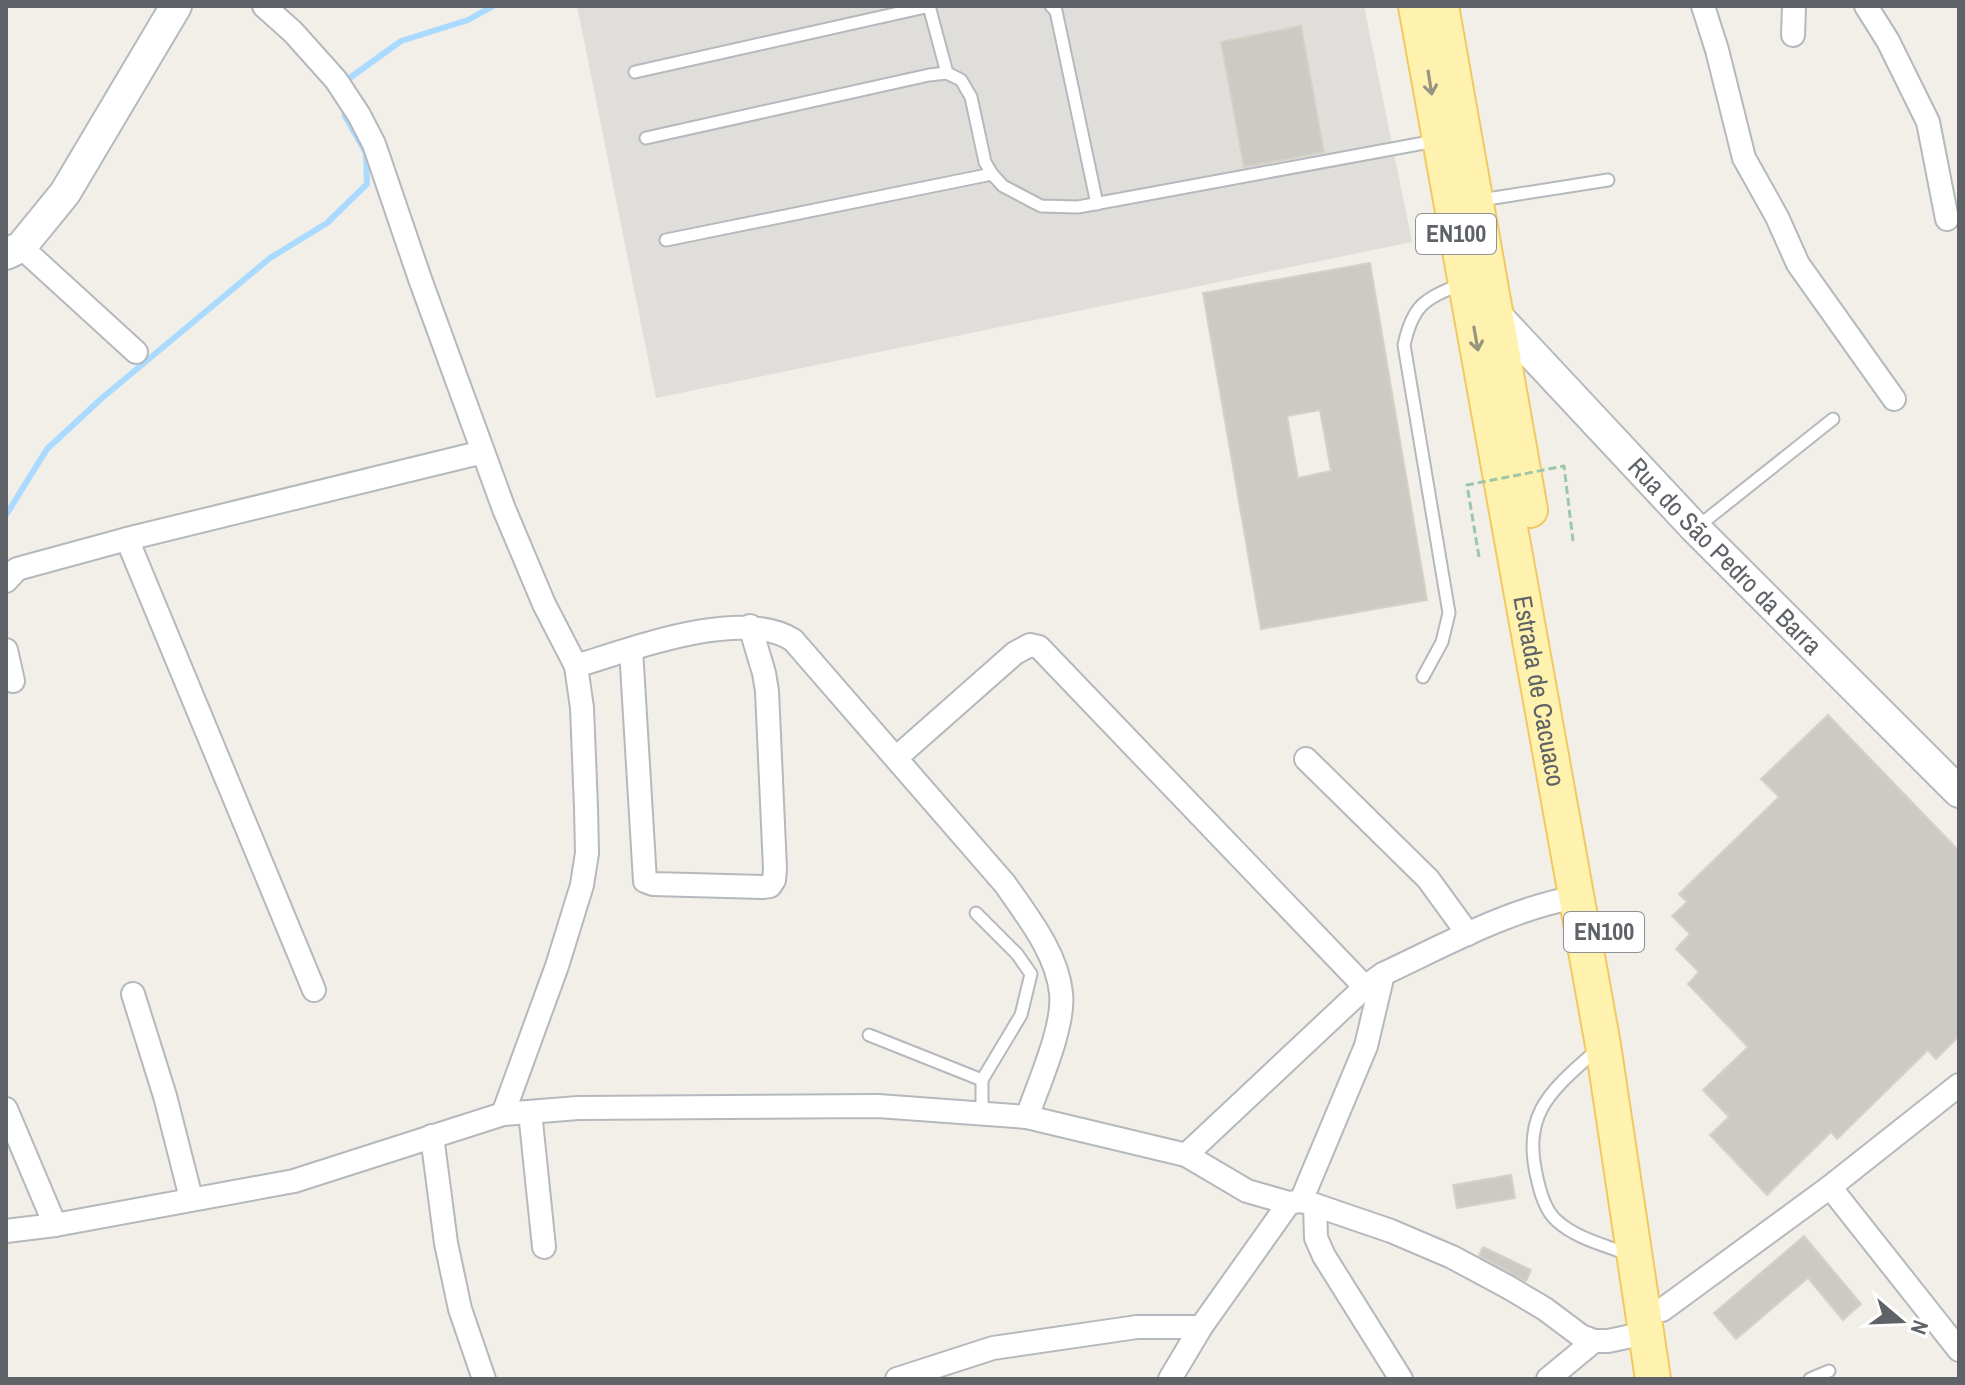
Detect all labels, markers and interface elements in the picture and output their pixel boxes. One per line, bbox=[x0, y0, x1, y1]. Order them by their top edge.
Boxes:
one-way arrow bbox=[1423, 70, 1438, 95]
road number: EN100 bbox=[1416, 214, 1496, 254]
one-way arrow bbox=[1469, 326, 1484, 351]
street label: Rua do São Pedro da Barra bbox=[1621, 450, 1830, 662]
street label: Estrada de Cacuaco bbox=[1505, 593, 1574, 789]
road number: EN100 bbox=[1564, 912, 1644, 952]
north arrow bbox=[1861, 1281, 1941, 1361]
text: N bbox=[1904, 1316, 1936, 1339]

